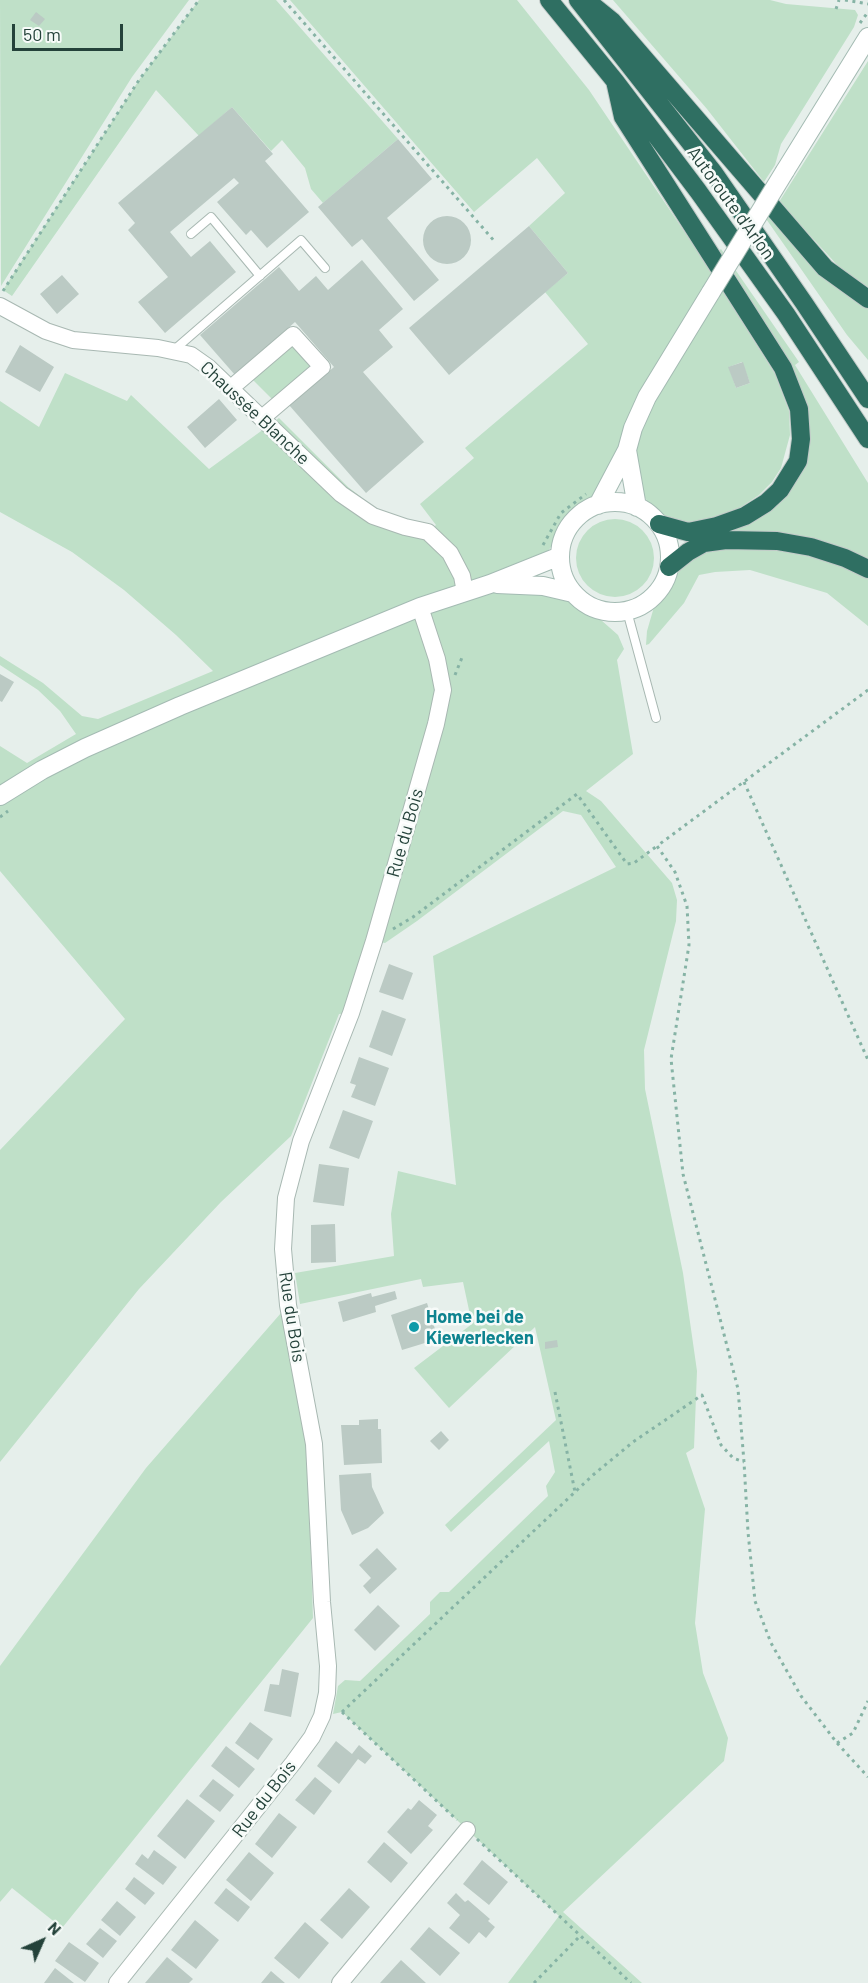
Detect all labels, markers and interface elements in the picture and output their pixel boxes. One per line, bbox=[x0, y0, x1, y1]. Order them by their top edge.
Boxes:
scale bar bbox=[15, 12, 126, 50]
text: 50 m bbox=[23, 23, 61, 45]
street label: Autoroute d'Arlon bbox=[683, 142, 779, 264]
street label: Chaussée Blanche bbox=[196, 357, 314, 469]
street label: Rue du Bois bbox=[382, 786, 428, 880]
street label: Rue du Bois bbox=[274, 1270, 310, 1364]
place label: Home bei de Kiewerlecken bbox=[426, 1306, 534, 1348]
marker: Home bei de Kiewerlecken bbox=[407, 1320, 421, 1334]
street label: Rue du Bois bbox=[227, 1756, 301, 1842]
north arrow bbox=[12, 1911, 72, 1971]
text: N bbox=[45, 1917, 66, 1938]

